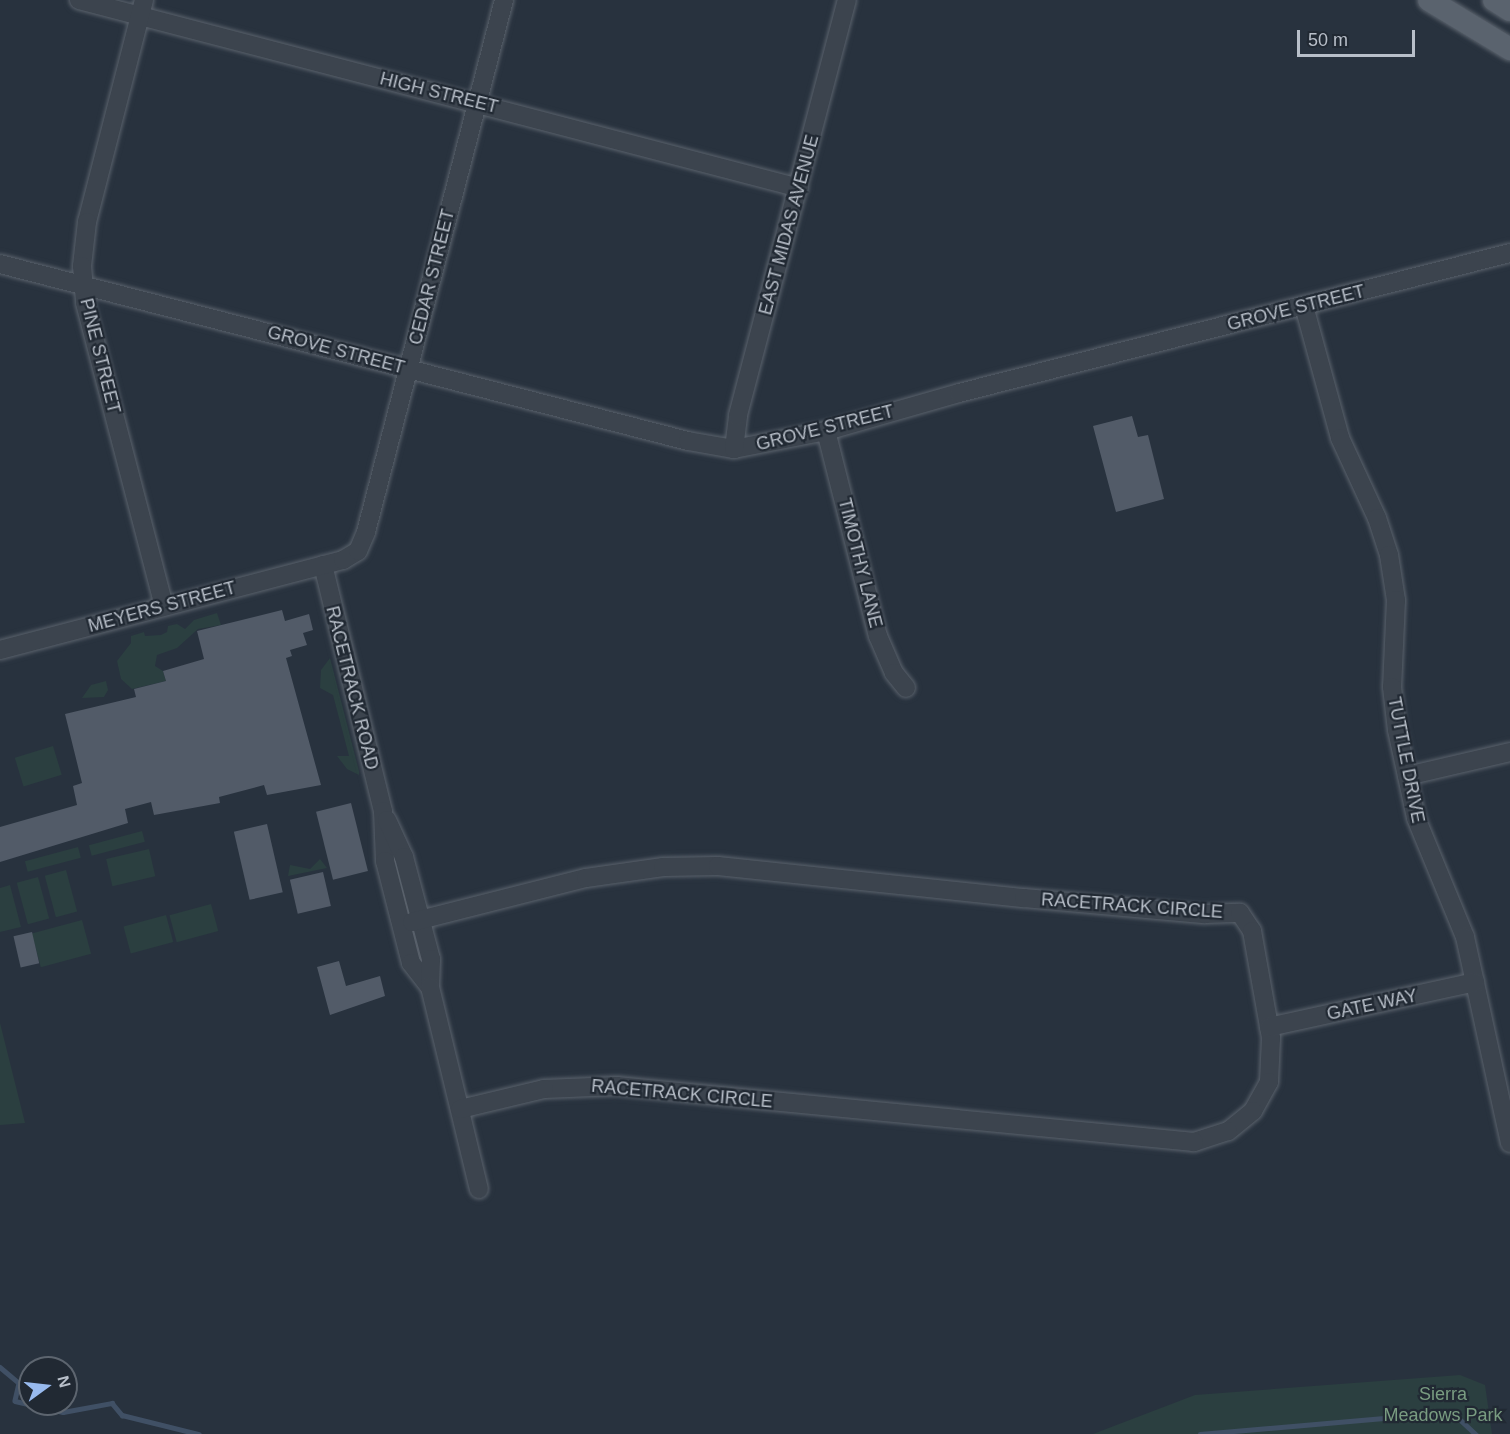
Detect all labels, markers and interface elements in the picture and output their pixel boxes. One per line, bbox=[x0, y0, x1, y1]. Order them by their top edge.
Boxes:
scale bar bbox=[1300, 18, 1418, 56]
text: 50 m bbox=[1308, 30, 1348, 50]
street label: HIGH STREET bbox=[378, 68, 500, 118]
street label: EAST MIDAS AVENUE bbox=[754, 132, 824, 318]
street label: CEDAR STREET bbox=[405, 207, 459, 347]
street label: GROVE STREET bbox=[1225, 280, 1367, 336]
street label: PINE STREET bbox=[75, 296, 125, 416]
street label: GROVE STREET bbox=[265, 321, 407, 379]
street label: GROVE STREET bbox=[754, 400, 896, 456]
street label: TIMOTHY LANE bbox=[833, 496, 887, 630]
street label: MEYERS STREET bbox=[86, 577, 238, 637]
street label: RACETRACK ROAD bbox=[321, 604, 383, 772]
street label: TUTTLE DRIVE bbox=[1383, 695, 1429, 825]
street label: RACETRACK CIRCLE bbox=[1040, 889, 1224, 923]
street label: GATE WAY bbox=[1325, 985, 1419, 1025]
street label: RACETRACK CIRCLE bbox=[590, 1075, 774, 1113]
north arrow bbox=[18, 1356, 78, 1416]
text: N bbox=[54, 1374, 74, 1390]
park label: Sierra Meadows Park bbox=[1383, 1384, 1503, 1426]

